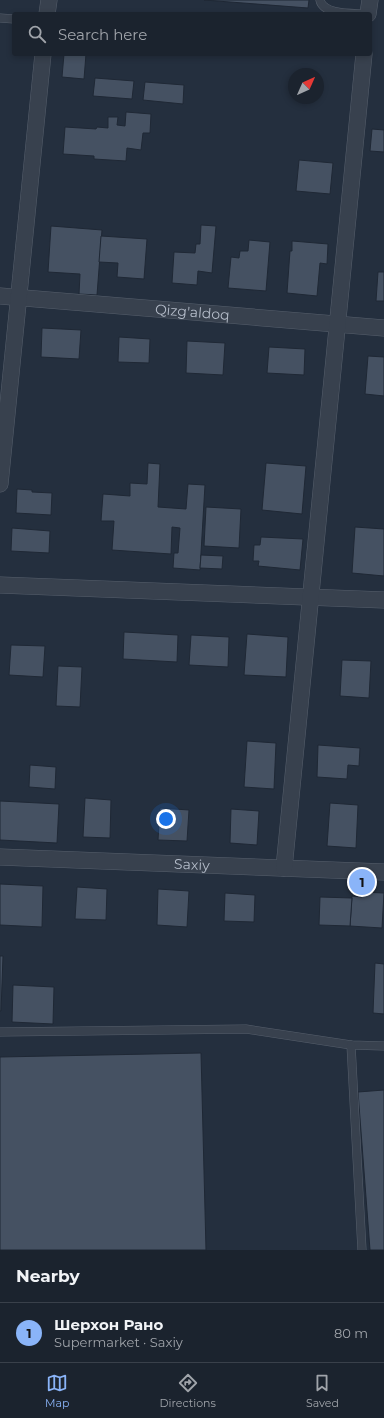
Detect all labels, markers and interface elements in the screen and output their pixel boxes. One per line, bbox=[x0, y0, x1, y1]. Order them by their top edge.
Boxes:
search box bbox=[12, 12, 372, 56]
icon: search bbox=[26, 23, 48, 45]
text: Search here bbox=[58, 25, 147, 44]
north arrow bbox=[288, 68, 324, 104]
street label: Qizg'aldoq bbox=[154, 300, 230, 324]
your location bbox=[156, 809, 176, 829]
street label: Saxiy bbox=[174, 855, 210, 874]
pin: 1 bbox=[349, 867, 375, 897]
text: Nearby bbox=[16, 1266, 80, 1286]
text: Шерхон Рано bbox=[54, 1315, 163, 1334]
text: 1 bbox=[26, 1325, 32, 1341]
text: 80 m bbox=[334, 1325, 368, 1341]
text: Supermarket · Saxiy bbox=[54, 1334, 183, 1350]
tab: Map bbox=[45, 1372, 69, 1410]
tab: Directions bbox=[160, 1372, 216, 1410]
tab: Saved bbox=[306, 1372, 339, 1410]

